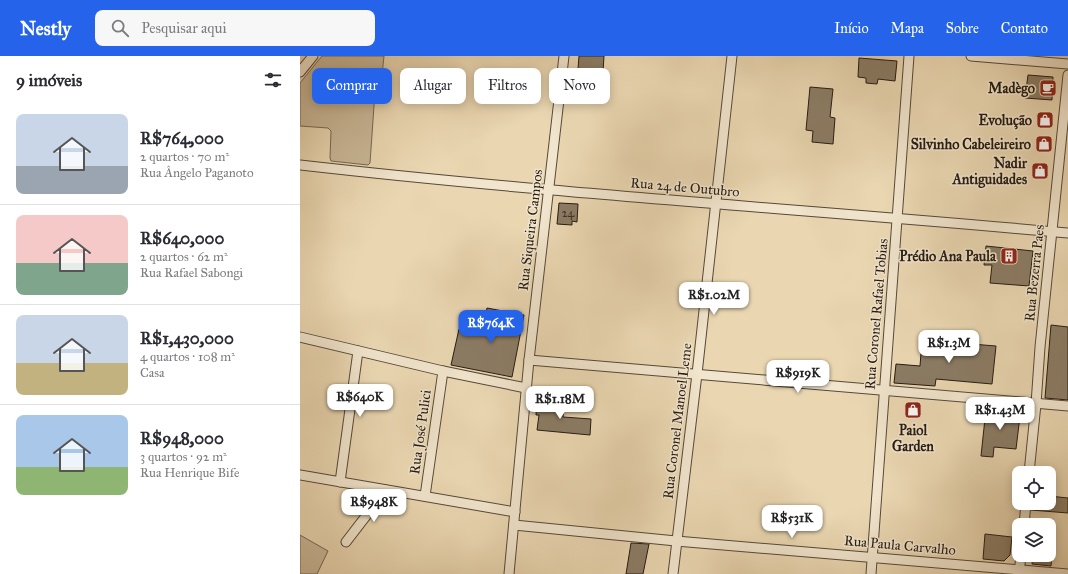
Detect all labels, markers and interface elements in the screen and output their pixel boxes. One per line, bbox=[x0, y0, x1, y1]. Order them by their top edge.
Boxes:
search box bbox=[95, 10, 375, 46]
text: Nestly bbox=[20, 17, 71, 40]
icon: search bbox=[109, 17, 131, 39]
text: Pesquisar aqui bbox=[141, 19, 227, 37]
text: Início bbox=[834, 20, 869, 37]
text: Mapa bbox=[891, 20, 924, 37]
text: Sobre bbox=[946, 20, 979, 37]
text: Contato bbox=[1001, 20, 1048, 37]
chip: Comprar bbox=[312, 68, 392, 104]
chip: Alugar bbox=[400, 68, 466, 104]
chip: Filtros bbox=[474, 68, 541, 104]
chip: Novo bbox=[549, 68, 610, 104]
icon: filters bbox=[262, 69, 284, 91]
text: 9 imóveis bbox=[16, 70, 82, 91]
cafe icon: Madègo bbox=[1038, 78, 1058, 98]
place label: Madègo bbox=[988, 80, 1035, 98]
shop icon: Evolução bbox=[1035, 110, 1055, 130]
place label: Evolução bbox=[978, 112, 1032, 130]
text: R$764,000 bbox=[140, 128, 224, 149]
icon: home bbox=[48, 130, 96, 178]
shop icon: Silvinho Cabeleireiro bbox=[1034, 134, 1054, 154]
place label: Silvinho Cabeleireiro bbox=[911, 136, 1031, 153]
text: 2 quartos · 70 m² bbox=[140, 149, 229, 165]
place label: Nadir Antiguidades bbox=[951, 155, 1028, 189]
shop icon: Nadir Antiguidades bbox=[1030, 161, 1050, 181]
text: Rua Ângelo Paganoto bbox=[140, 165, 254, 181]
street label: Rua Siqueira Campos bbox=[515, 168, 547, 292]
street label: Rua 24 de Outubro bbox=[630, 174, 740, 201]
house number: 24 bbox=[562, 206, 575, 220]
street label: Rua Bezerra Paes bbox=[1021, 224, 1048, 322]
text: R$640,000 bbox=[140, 228, 224, 249]
icon: home bbox=[48, 231, 96, 279]
street label: Rua Coronel Rafael Tobias bbox=[861, 238, 892, 390]
building icon: Prédio Ana Paula bbox=[999, 246, 1019, 266]
place label: Prédio Ana Paula bbox=[899, 248, 997, 265]
text: 2 quartos · 62 m² bbox=[140, 249, 228, 265]
text: Rua Rafael Sabongi bbox=[140, 265, 243, 281]
pin: R$1.02M bbox=[677, 282, 751, 316]
text: R$1.02M bbox=[688, 287, 740, 303]
pin: R$764K bbox=[458, 310, 524, 344]
text: R$764K bbox=[468, 315, 514, 331]
text: R$1,430,000 bbox=[140, 328, 234, 349]
pin: R$1.3M bbox=[916, 330, 982, 364]
icon: home bbox=[48, 331, 96, 379]
text: R$1.3M bbox=[927, 335, 971, 351]
street label: Rua Coronel Manoel Leme bbox=[660, 342, 696, 500]
text: 4 quartos · 108 m² bbox=[140, 349, 235, 365]
pin: R$919K bbox=[765, 360, 831, 394]
text: Casa bbox=[140, 365, 165, 381]
text: R$919K bbox=[775, 365, 821, 381]
pin: R$640K bbox=[327, 384, 393, 418]
pin: R$1.18M bbox=[523, 386, 597, 420]
street label: Rua José Pulici bbox=[406, 388, 436, 476]
text: R$640K bbox=[336, 389, 384, 405]
text: R$1.18M bbox=[535, 391, 585, 407]
pin: R$1.43M bbox=[963, 397, 1037, 431]
shop icon: Paiol Garden bbox=[903, 400, 923, 420]
text: R$1.43M bbox=[975, 402, 1025, 418]
place label: Paiol Garden bbox=[892, 422, 934, 455]
text: R$948,000 bbox=[140, 428, 224, 449]
icon: home bbox=[48, 431, 96, 479]
text: 3 quartos · 92 m² bbox=[140, 449, 227, 465]
text: Rua Henrique Bife bbox=[140, 465, 239, 481]
map controls bbox=[1012, 466, 1056, 562]
button: locate bbox=[1012, 466, 1056, 510]
pin: R$948K bbox=[341, 489, 407, 523]
text: R$948K bbox=[350, 494, 398, 510]
pin: R$531K bbox=[759, 505, 825, 539]
text: R$531K bbox=[771, 510, 813, 526]
button: layers bbox=[1012, 518, 1056, 562]
street label: Rua Paula Carvalho bbox=[843, 532, 957, 559]

